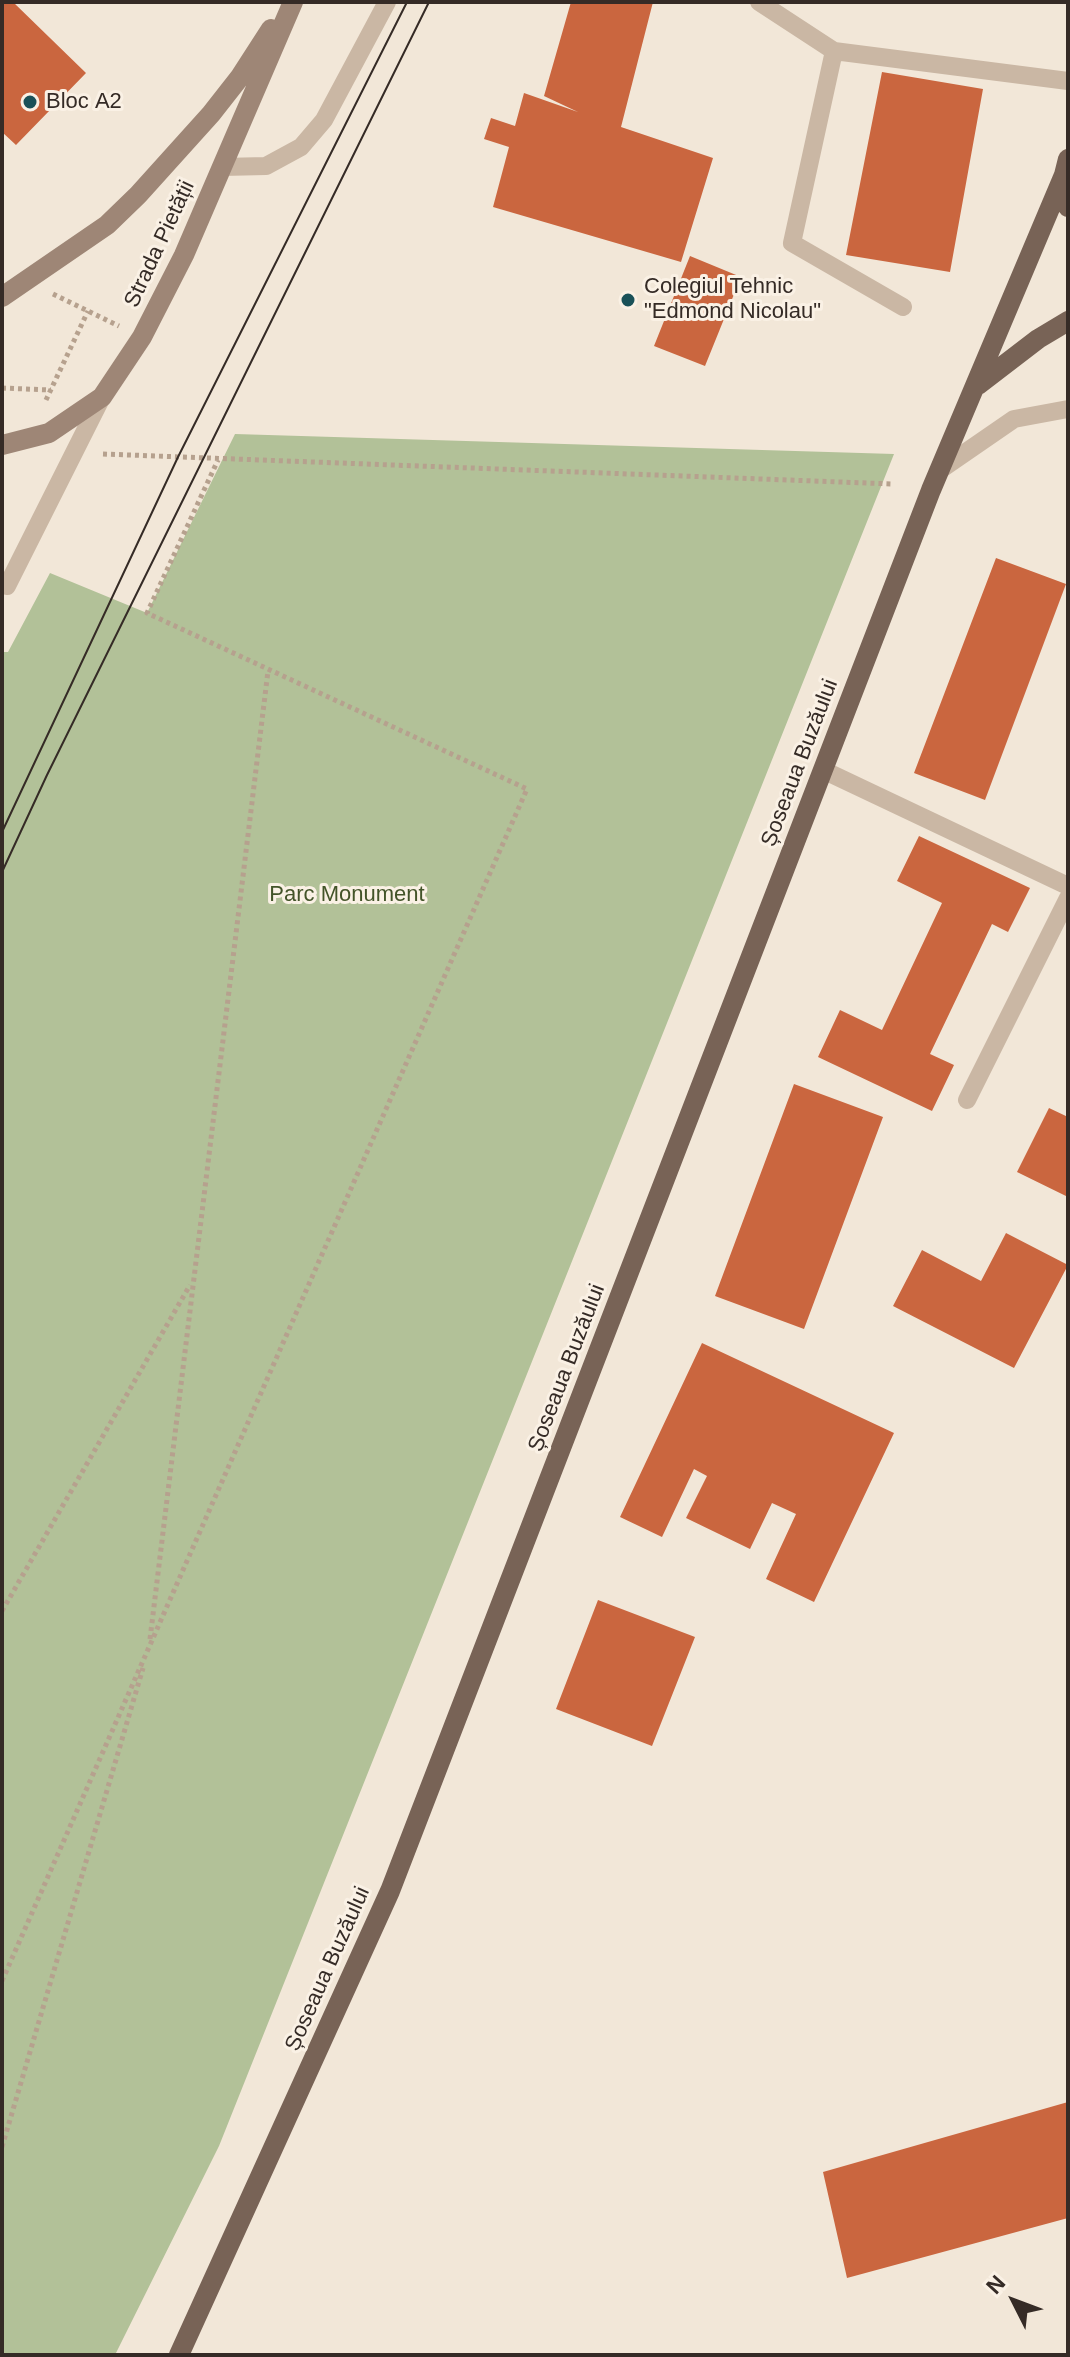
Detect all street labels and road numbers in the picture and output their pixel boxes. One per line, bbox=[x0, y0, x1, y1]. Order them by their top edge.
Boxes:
street label: Strada Pietății bbox=[119, 176, 201, 312]
street label: Șoseaua Buzăului bbox=[756, 675, 844, 851]
street label: Șoseaua Buzăului bbox=[523, 1280, 611, 1456]
street label: Șoseaua Buzăului bbox=[280, 1883, 376, 2055]

